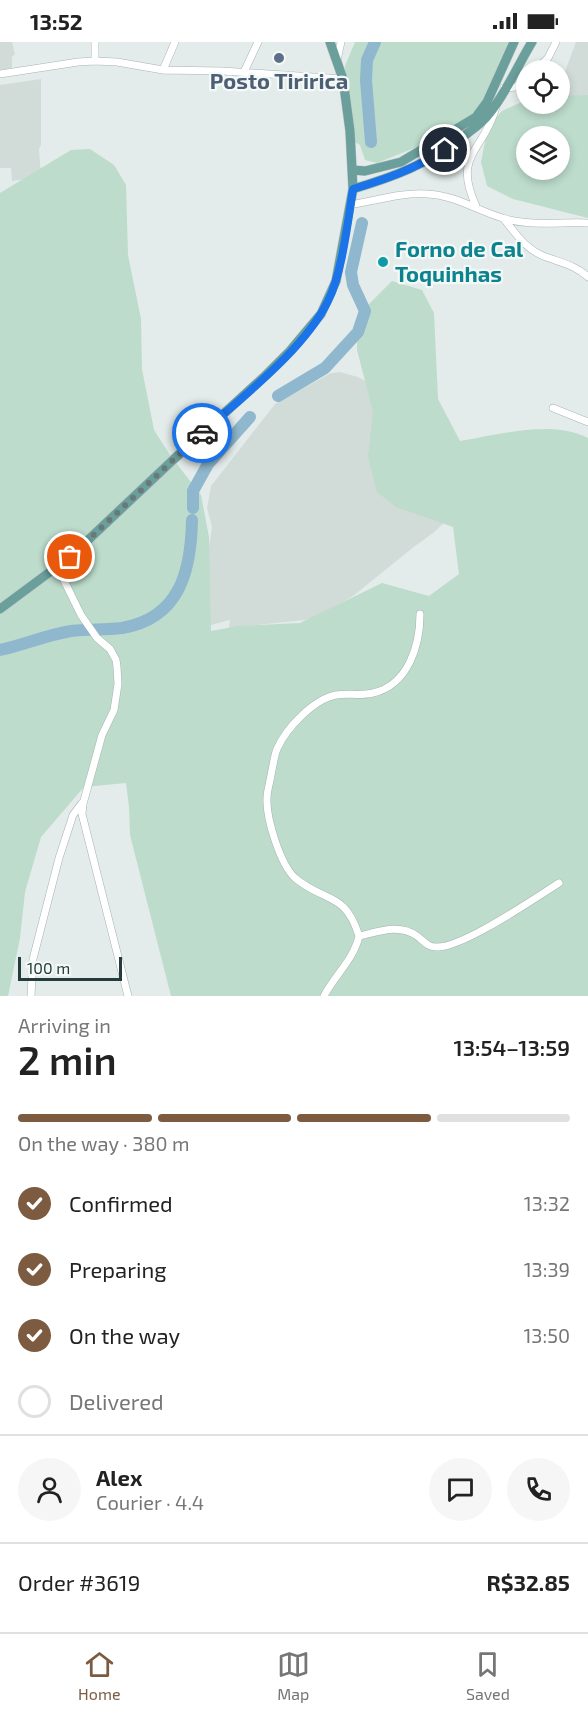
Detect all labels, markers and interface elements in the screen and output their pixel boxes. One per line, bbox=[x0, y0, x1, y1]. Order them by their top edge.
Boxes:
text: 13:52 bbox=[30, 8, 83, 34]
marker: Posto Tiririca bbox=[272, 51, 286, 65]
map controls bbox=[516, 60, 570, 180]
button: locate bbox=[516, 60, 570, 114]
place label: Posto Tiririca bbox=[210, 67, 348, 93]
pin bbox=[419, 124, 470, 175]
button: layers bbox=[516, 126, 570, 180]
icon: home bbox=[428, 133, 461, 166]
place label: Forno de Cal Toquinhas bbox=[395, 235, 524, 286]
marker: Forno de Cal Toquinhas bbox=[376, 255, 390, 269]
courier bbox=[172, 403, 232, 463]
icon: car bbox=[186, 417, 219, 450]
pin bbox=[44, 531, 95, 582]
icon: bag bbox=[53, 540, 86, 573]
scale bar bbox=[18, 954, 122, 982]
text: 100 m bbox=[27, 958, 70, 977]
text: Arriving in bbox=[18, 1013, 111, 1037]
text: 13:54–13:59 bbox=[453, 1034, 570, 1060]
text: 2 min bbox=[18, 1036, 117, 1083]
text: On the way · 380 m bbox=[18, 1131, 190, 1155]
icon: check bbox=[18, 1187, 51, 1220]
text: Confirmed bbox=[69, 1190, 173, 1216]
text: 13:32 bbox=[524, 1191, 570, 1215]
icon: check bbox=[18, 1253, 51, 1286]
text: Preparing bbox=[69, 1256, 167, 1282]
text: 13:39 bbox=[524, 1257, 570, 1281]
icon: check bbox=[18, 1319, 51, 1352]
text: On the way bbox=[69, 1322, 180, 1348]
text: 13:50 bbox=[523, 1323, 570, 1347]
text: Delivered bbox=[69, 1388, 164, 1414]
button: person bbox=[18, 1458, 81, 1521]
button: chat bbox=[429, 1458, 492, 1521]
button: phone bbox=[507, 1458, 570, 1521]
text: Alex bbox=[96, 1464, 142, 1490]
text: Courier · 4.4 bbox=[96, 1490, 204, 1514]
text: Order #3619 bbox=[18, 1569, 140, 1595]
text: R$32.85 bbox=[487, 1569, 570, 1595]
tab: Home bbox=[78, 1648, 121, 1703]
tab: Map bbox=[277, 1648, 310, 1703]
tab: Saved bbox=[466, 1648, 510, 1703]

